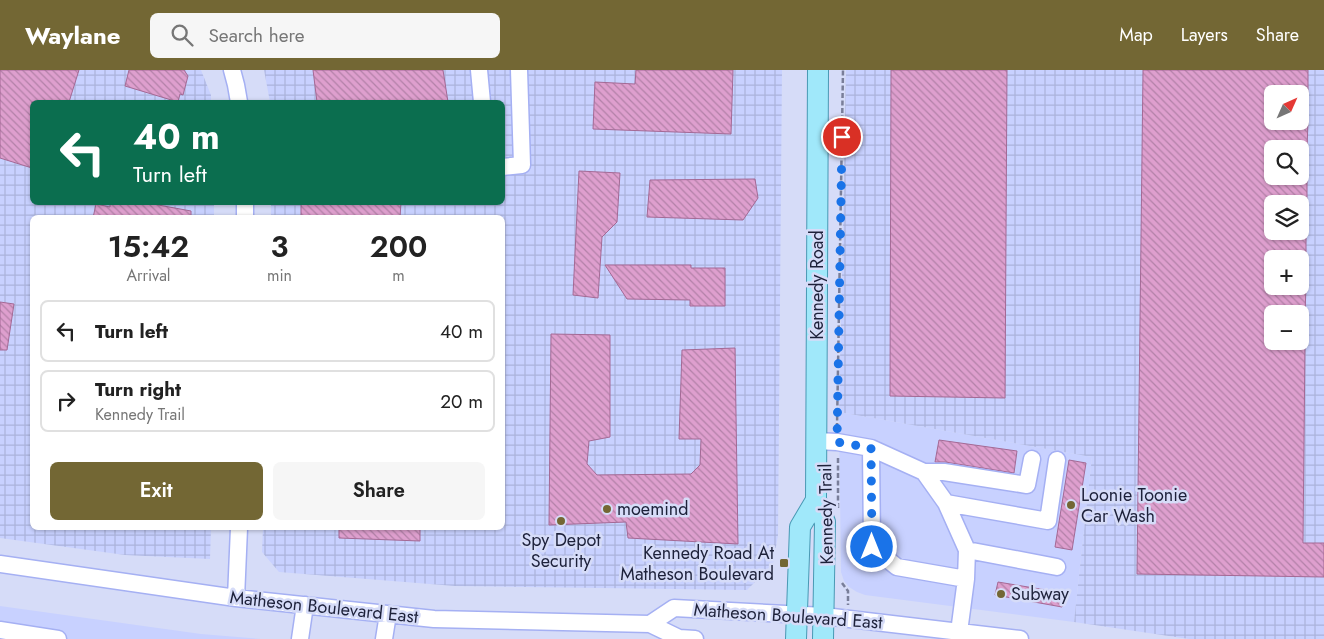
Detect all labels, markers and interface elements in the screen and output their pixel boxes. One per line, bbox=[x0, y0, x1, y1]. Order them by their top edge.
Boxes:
search box bbox=[150, 13, 500, 58]
text: Waylane bbox=[25, 18, 120, 53]
icon: search bbox=[168, 21, 196, 49]
text: Search here bbox=[208, 22, 305, 49]
text: Map bbox=[1119, 22, 1153, 48]
text: Layers bbox=[1181, 22, 1228, 48]
text: Share bbox=[1256, 22, 1299, 48]
north arrow bbox=[1264, 85, 1309, 130]
map controls bbox=[1264, 85, 1309, 350]
text: 40 m bbox=[133, 112, 220, 162]
pin bbox=[821, 116, 863, 158]
icon: left bbox=[50, 120, 115, 185]
icon: arrive bbox=[828, 123, 856, 151]
button: search bbox=[1264, 140, 1309, 185]
text: Turn left bbox=[133, 158, 207, 190]
button: layers bbox=[1264, 195, 1309, 240]
text: 15:42 bbox=[108, 225, 189, 268]
text: 3 bbox=[271, 225, 288, 268]
text: 200 bbox=[370, 225, 427, 268]
street label: Kennedy Road bbox=[804, 230, 830, 340]
button: + bbox=[1264, 250, 1309, 295]
text: Arrival bbox=[126, 264, 171, 287]
text: min bbox=[267, 264, 292, 287]
text: m bbox=[392, 264, 405, 287]
button: − bbox=[1264, 305, 1309, 350]
icon: left bbox=[52, 317, 80, 345]
text: Turn left bbox=[95, 318, 168, 345]
text: 40 m bbox=[440, 318, 483, 345]
text: Turn right bbox=[95, 376, 181, 403]
icon: right bbox=[52, 387, 80, 415]
text: 20 m bbox=[440, 388, 483, 415]
text: Kennedy Trail bbox=[95, 403, 185, 426]
button: Exit bbox=[50, 462, 263, 520]
button: Share bbox=[273, 462, 485, 520]
street label: Kennedy Trail bbox=[812, 463, 840, 565]
place label: Loonie Toonie Car Wash bbox=[1081, 482, 1187, 529]
place label: moemind bbox=[617, 496, 689, 522]
marker: Loonie Toonie Car Wash bbox=[1065, 499, 1077, 511]
marker: moemind bbox=[601, 503, 613, 515]
marker: Spy Depot Security bbox=[555, 515, 567, 527]
position arrow bbox=[845, 520, 897, 572]
place label: Spy Depot Security bbox=[521, 527, 601, 574]
place label: Kennedy Road At Matheson Boulevard bbox=[620, 540, 775, 587]
marker: Kennedy Road At Matheson Boulevard bbox=[778, 557, 790, 569]
place label: Subway bbox=[1011, 581, 1069, 607]
street label: Matheson Boulevard East bbox=[229, 584, 420, 630]
marker: Subway bbox=[995, 588, 1007, 600]
street label: Matheson Boulevard East bbox=[693, 596, 884, 636]

